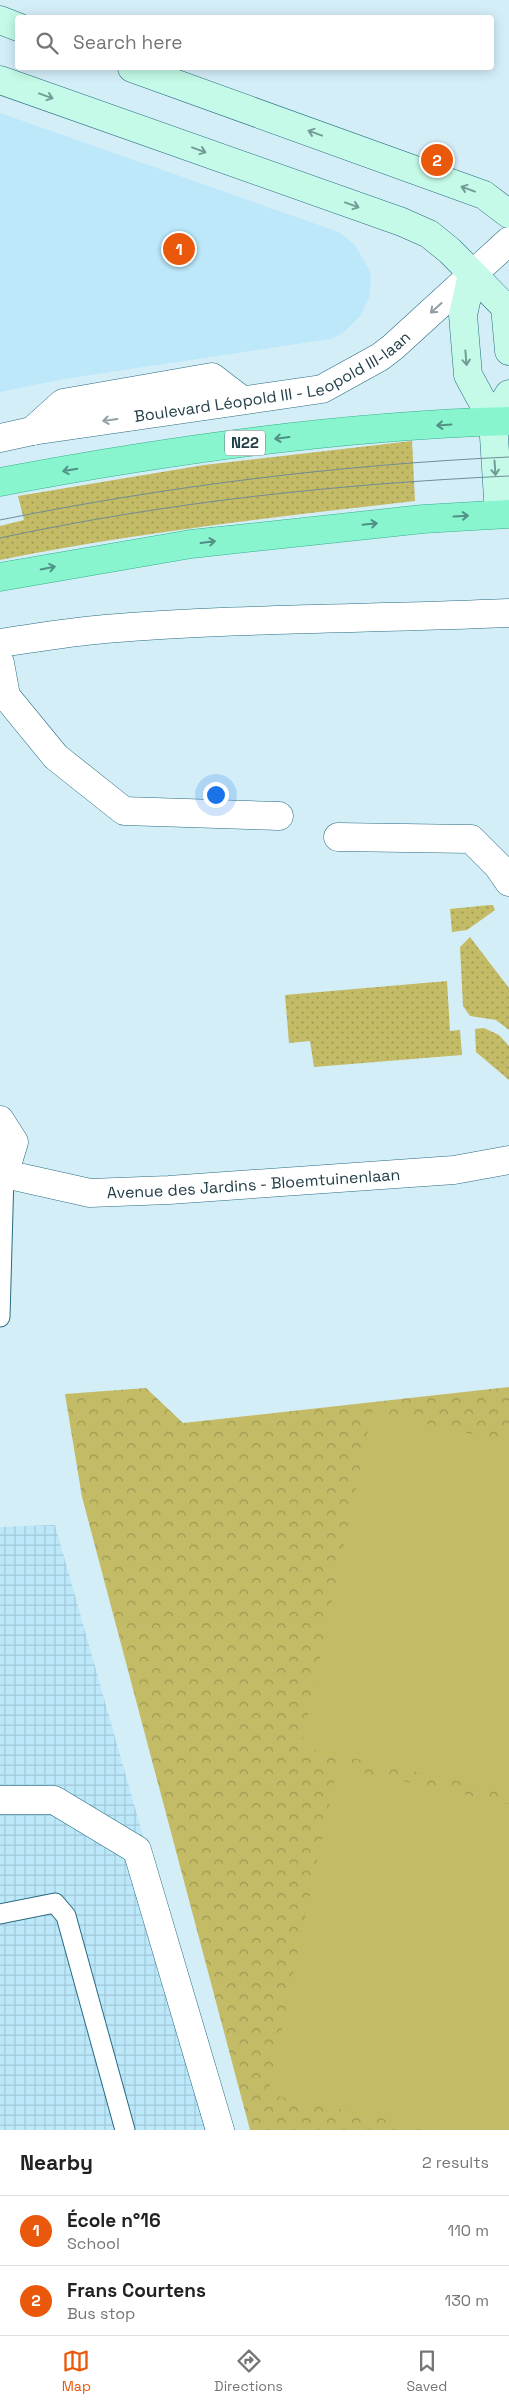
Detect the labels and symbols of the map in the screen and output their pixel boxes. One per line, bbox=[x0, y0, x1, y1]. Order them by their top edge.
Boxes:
one-way arrow bbox=[38, 92, 53, 101]
one-way arrow bbox=[308, 128, 323, 137]
pin: 2 bbox=[421, 141, 453, 179]
one-way arrow bbox=[191, 146, 206, 155]
one-way arrow bbox=[460, 184, 476, 193]
one-way arrow bbox=[344, 201, 359, 210]
pin: 1 bbox=[163, 230, 195, 268]
one-way arrow bbox=[430, 302, 443, 314]
street label: Boulevard Léopold III - Leopold III-laan bbox=[133, 326, 415, 427]
one-way arrow bbox=[462, 350, 471, 366]
one-way arrow bbox=[102, 415, 118, 425]
one-way arrow bbox=[437, 421, 453, 430]
road number: N22 bbox=[225, 430, 265, 456]
one-way arrow bbox=[275, 433, 291, 443]
one-way arrow bbox=[490, 460, 499, 476]
one-way arrow bbox=[62, 466, 78, 476]
one-way arrow bbox=[452, 512, 468, 521]
one-way arrow bbox=[362, 520, 378, 529]
one-way arrow bbox=[200, 537, 216, 547]
one-way arrow bbox=[39, 563, 55, 572]
your location bbox=[203, 782, 229, 808]
street label: Avenue des Jardins - Bloemtuinenlaan bbox=[106, 1164, 401, 1203]

